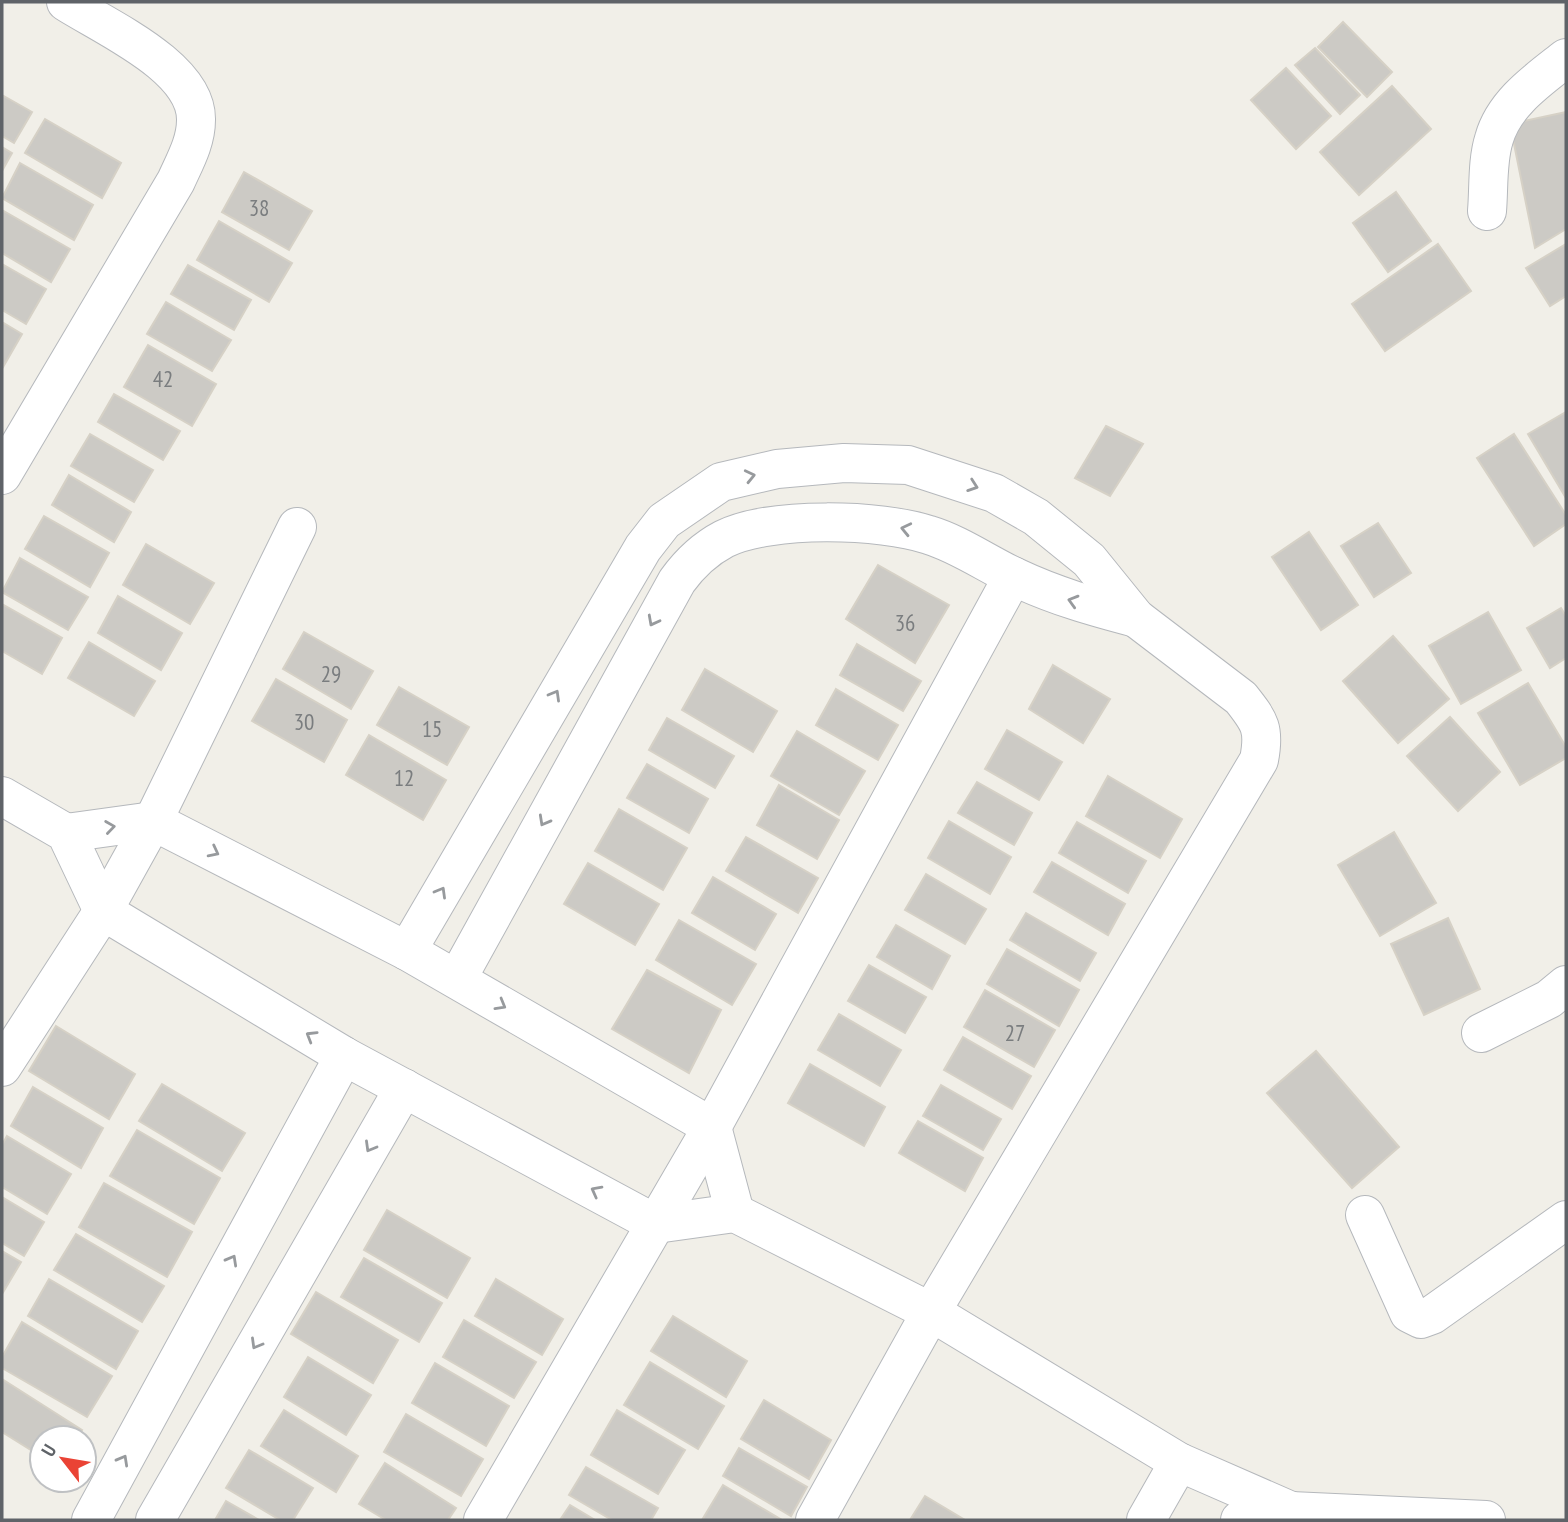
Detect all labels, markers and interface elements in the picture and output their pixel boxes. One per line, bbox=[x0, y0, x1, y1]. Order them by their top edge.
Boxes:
house number: 38 bbox=[249, 193, 269, 222]
house number: 42 bbox=[153, 364, 173, 393]
one-way arrow bbox=[744, 469, 756, 484]
one-way arrow bbox=[966, 478, 978, 492]
one-way arrow bbox=[900, 523, 912, 537]
one-way arrow bbox=[1067, 595, 1079, 609]
house number: 36 bbox=[895, 608, 915, 637]
one-way arrow bbox=[648, 614, 661, 626]
house number: 29 bbox=[321, 659, 341, 688]
one-way arrow bbox=[547, 690, 560, 702]
house number: 30 bbox=[294, 707, 314, 736]
house number: 15 bbox=[422, 714, 442, 743]
house number: 12 bbox=[394, 763, 414, 792]
one-way arrow bbox=[539, 813, 552, 826]
one-way arrow bbox=[104, 820, 116, 835]
one-way arrow bbox=[207, 844, 219, 858]
one-way arrow bbox=[433, 887, 446, 900]
one-way arrow bbox=[494, 997, 506, 1010]
house number: 27 bbox=[1005, 1018, 1025, 1047]
one-way arrow bbox=[305, 1031, 318, 1044]
one-way arrow bbox=[365, 1140, 378, 1153]
one-way arrow bbox=[591, 1186, 603, 1200]
one-way arrow bbox=[224, 1255, 237, 1268]
one-way arrow bbox=[251, 1337, 264, 1350]
north arrow bbox=[28, 1424, 98, 1494]
text: U bbox=[36, 1440, 61, 1461]
one-way arrow bbox=[114, 1455, 128, 1467]

